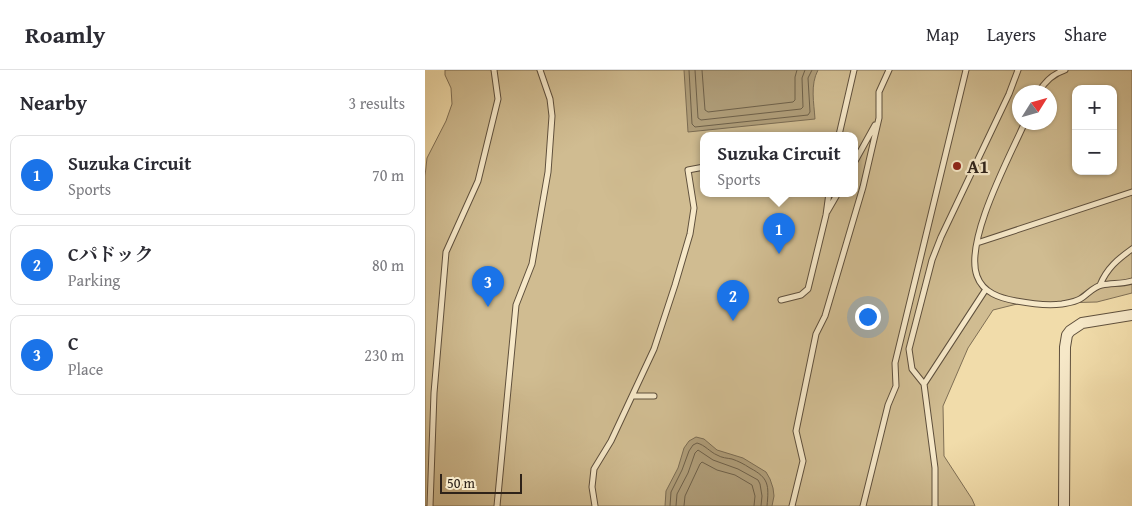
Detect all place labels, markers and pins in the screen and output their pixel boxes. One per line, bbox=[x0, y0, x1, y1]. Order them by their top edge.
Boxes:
place label: A1 bbox=[967, 152, 989, 180]
marker: A1 bbox=[951, 160, 963, 172]
pin: 1 bbox=[763, 213, 795, 254]
pin: 3 bbox=[472, 266, 504, 307]
pin: 2 bbox=[717, 280, 749, 321]

